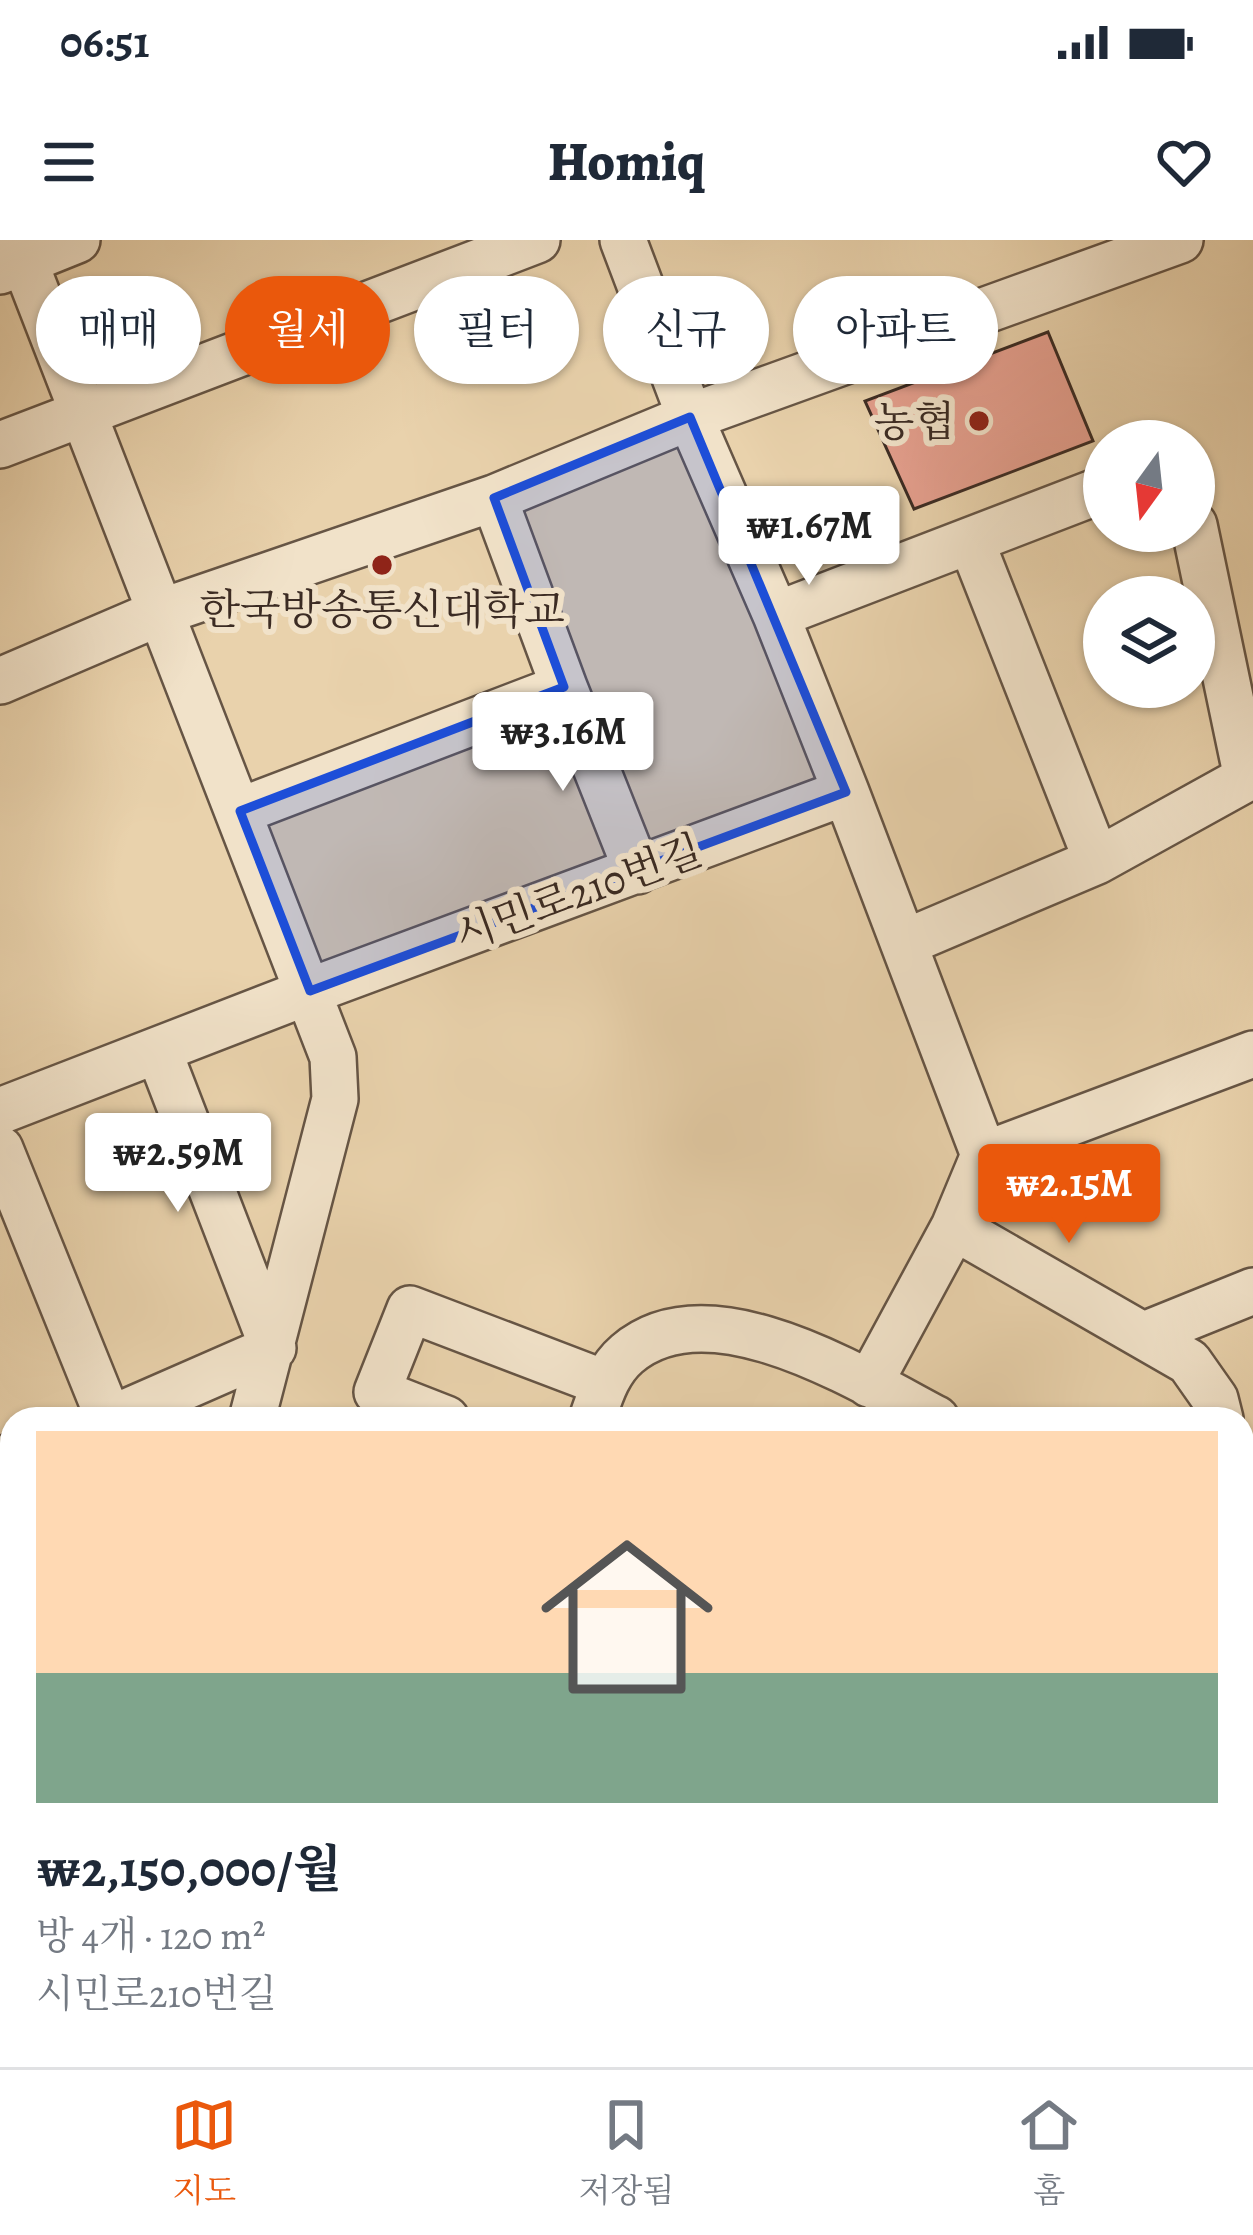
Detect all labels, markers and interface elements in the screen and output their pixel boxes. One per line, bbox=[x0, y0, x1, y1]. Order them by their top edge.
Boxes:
text: 06:51 bbox=[60, 11, 150, 73]
text: Homiq bbox=[548, 125, 705, 199]
icon: menu bbox=[36, 129, 102, 195]
icon: heart bbox=[1151, 129, 1217, 195]
chip: 매매 bbox=[36, 276, 201, 384]
chip: 월세 bbox=[225, 276, 390, 384]
chip: 필터 bbox=[414, 276, 579, 384]
chip: 신규 bbox=[603, 276, 769, 384]
chip: 아파트 bbox=[793, 276, 998, 384]
place label: 농협 bbox=[874, 393, 955, 450]
marker: 농협 bbox=[966, 408, 992, 434]
north arrow bbox=[1083, 420, 1215, 552]
map controls bbox=[1083, 420, 1215, 708]
pin: ₩1.67M bbox=[711, 486, 907, 588]
text: ₩1.67M bbox=[745, 498, 873, 551]
marker: 한국방송통신대학교 bbox=[369, 552, 395, 578]
button: layers bbox=[1083, 576, 1215, 708]
place label: 한국방송통신대학교 bbox=[199, 581, 565, 638]
pin: ₩3.16M bbox=[465, 692, 661, 794]
text: ₩3.16M bbox=[499, 704, 627, 757]
street label: 시민로210번길 bbox=[446, 821, 710, 964]
pin: ₩2.59M bbox=[80, 1113, 276, 1215]
text: ₩2.59M bbox=[112, 1125, 244, 1178]
pin: ₩2.15M bbox=[971, 1144, 1167, 1246]
text: ₩2.15M bbox=[1005, 1156, 1133, 1209]
icon: home bbox=[519, 1509, 735, 1725]
text: ₩2,150,000/월 bbox=[36, 1834, 342, 1904]
text: 방 4개 · 120 m² bbox=[36, 1909, 266, 1962]
text: 시민로210번길 bbox=[36, 1967, 277, 2020]
tab: 지도 bbox=[171, 2092, 237, 2213]
tab: 저장됨 bbox=[579, 2092, 674, 2213]
tab: 홈 bbox=[1016, 2092, 1082, 2213]

